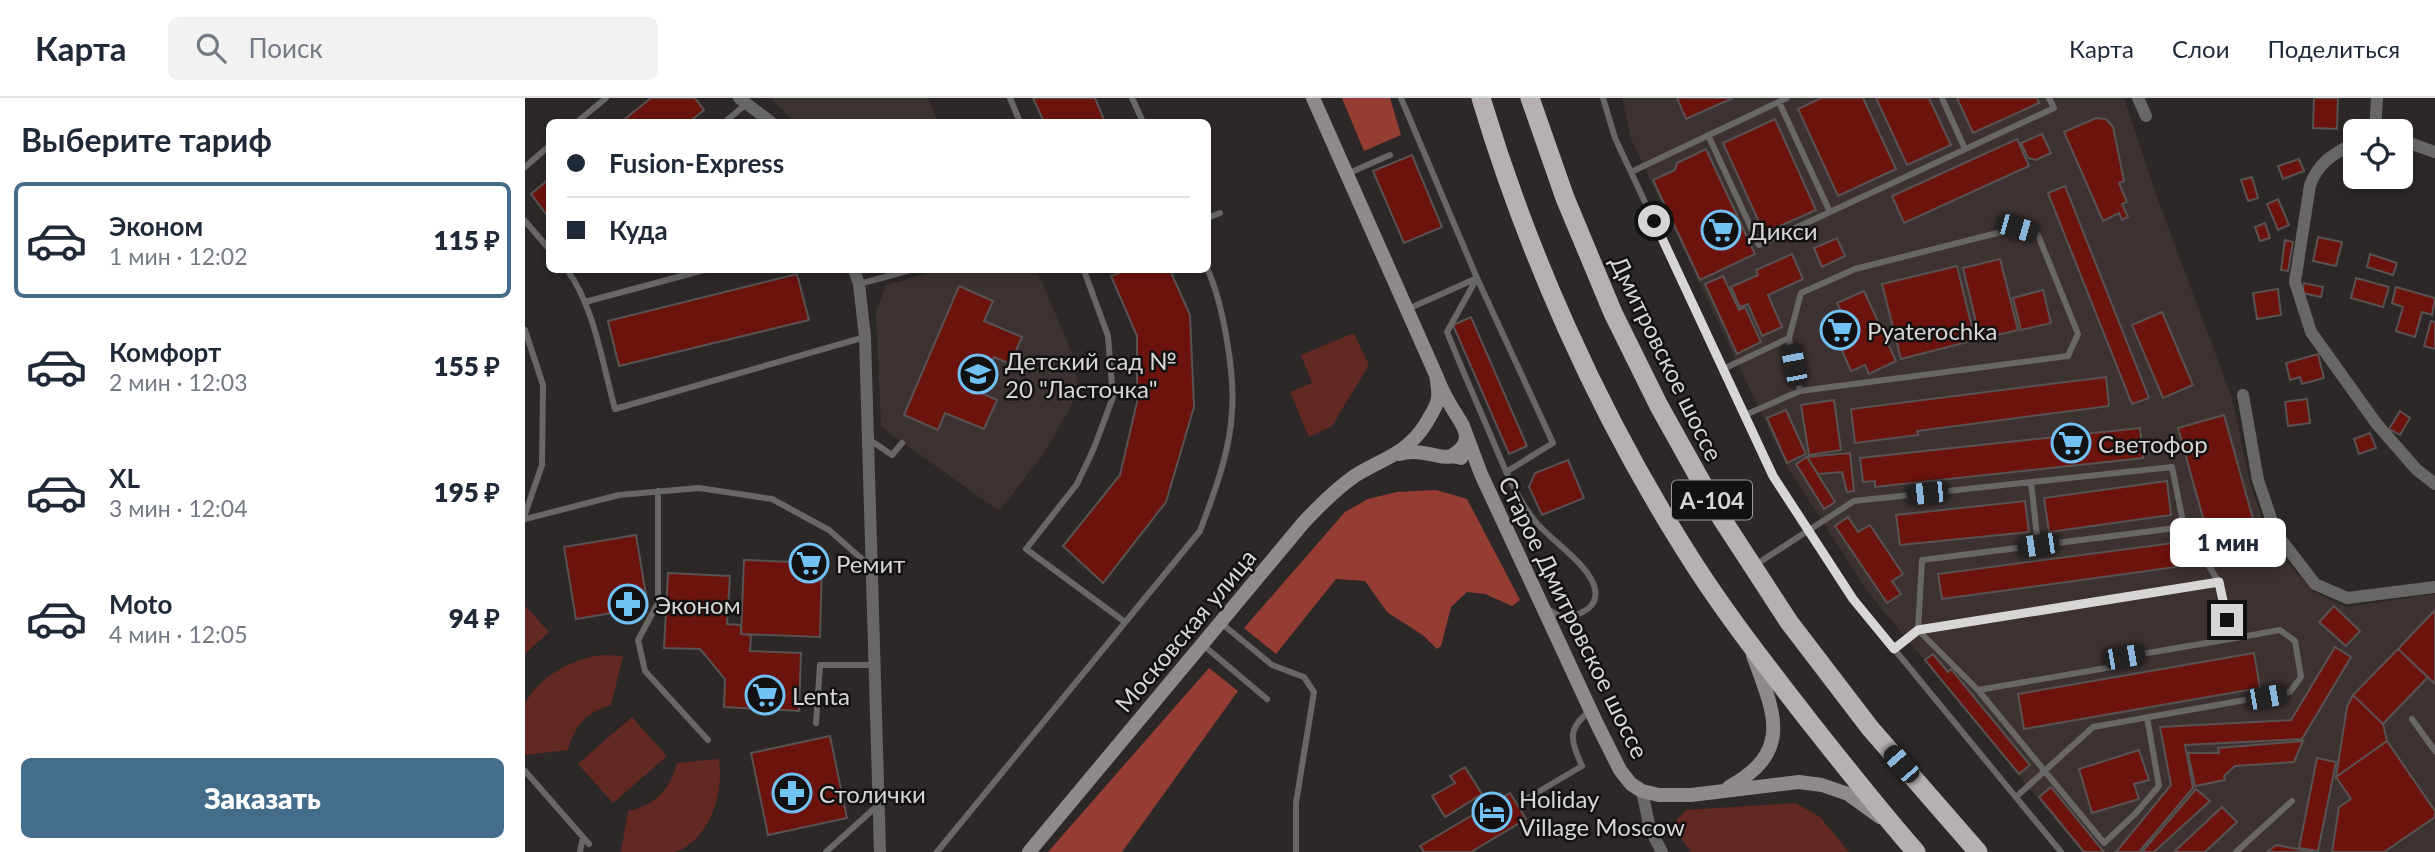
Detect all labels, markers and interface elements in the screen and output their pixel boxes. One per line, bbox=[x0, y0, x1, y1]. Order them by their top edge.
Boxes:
search box bbox=[168, 17, 658, 80]
text: Карта bbox=[35, 28, 126, 68]
icon: search bbox=[192, 29, 230, 67]
text: Поиск bbox=[248, 32, 323, 64]
text: Карта bbox=[2069, 34, 2134, 63]
text: Слои bbox=[2172, 34, 2229, 63]
text: Поделиться bbox=[2267, 34, 2400, 63]
map controls bbox=[2343, 119, 2413, 189]
button: locate bbox=[2343, 119, 2413, 189]
text: Выберите тариф bbox=[21, 120, 272, 159]
text: Fusion-Express bbox=[609, 147, 784, 179]
route start bbox=[1638, 205, 1670, 237]
icon: car bbox=[25, 209, 88, 272]
supermarket icon: Дикси bbox=[1700, 209, 1742, 251]
text: Эконом bbox=[109, 210, 203, 242]
car bbox=[1994, 212, 2041, 244]
text: Куда bbox=[609, 214, 668, 246]
place label: Дикси bbox=[1748, 216, 1818, 245]
text: 115 ₽ bbox=[434, 224, 500, 256]
text: 1 мин · 12:02 bbox=[109, 242, 248, 270]
street label: Дмитровское шоссе bbox=[1605, 251, 1729, 465]
supermarket icon: Pyaterochka bbox=[1819, 309, 1861, 351]
place label: Pyaterochka bbox=[1867, 316, 1997, 345]
icon: car bbox=[25, 335, 88, 398]
text: Комфорт bbox=[109, 336, 221, 368]
car bbox=[1780, 342, 1809, 388]
place label: Детский сад № 20 "Ласточка" bbox=[1005, 346, 1177, 403]
text: 155 ₽ bbox=[434, 350, 500, 382]
school or university icon: Детский сад № 20 "Ласточка" bbox=[957, 353, 999, 395]
text: 2 мин · 12:03 bbox=[109, 368, 248, 396]
supermarket icon: Светофор bbox=[2050, 422, 2092, 464]
place label: Светофор bbox=[2098, 429, 2208, 458]
icon: car bbox=[25, 461, 88, 524]
text: XL bbox=[109, 462, 140, 494]
street label: Старое Дмитровское шоссе bbox=[1493, 471, 1655, 763]
text: 195 ₽ bbox=[434, 476, 500, 508]
road number: А-104 bbox=[1672, 480, 1752, 520]
car bbox=[1906, 480, 1949, 506]
text: 3 мин · 12:04 bbox=[109, 494, 248, 522]
callout: 1 мин bbox=[2169, 518, 2285, 568]
text: 1 мин bbox=[2197, 528, 2259, 556]
car bbox=[2016, 532, 2061, 558]
supermarket icon: Ремит bbox=[788, 542, 830, 584]
street label: Московская улица bbox=[1108, 543, 1262, 717]
place label: Ремит bbox=[836, 549, 905, 578]
pharmacy icon: Эконом bbox=[607, 583, 649, 625]
icon: car bbox=[25, 587, 88, 650]
text: Moto bbox=[109, 588, 172, 620]
place label: Эконом bbox=[655, 590, 741, 619]
text: 94 ₽ bbox=[449, 602, 500, 634]
route end bbox=[2211, 604, 2243, 636]
text: 4 мин · 12:05 bbox=[109, 620, 248, 648]
car bbox=[2102, 643, 2147, 671]
supermarket icon: Lenta bbox=[744, 674, 786, 716]
place label: Lenta bbox=[792, 681, 850, 710]
car bbox=[2244, 683, 2289, 711]
car bbox=[1880, 741, 1923, 787]
button: Заказать bbox=[21, 758, 504, 838]
pharmacy icon: Столички bbox=[771, 772, 813, 814]
place label: Столички bbox=[819, 779, 926, 808]
place label: Holiday Village Moscow bbox=[1519, 784, 1685, 841]
hotel icon: Holiday Village Moscow bbox=[1471, 791, 1513, 833]

